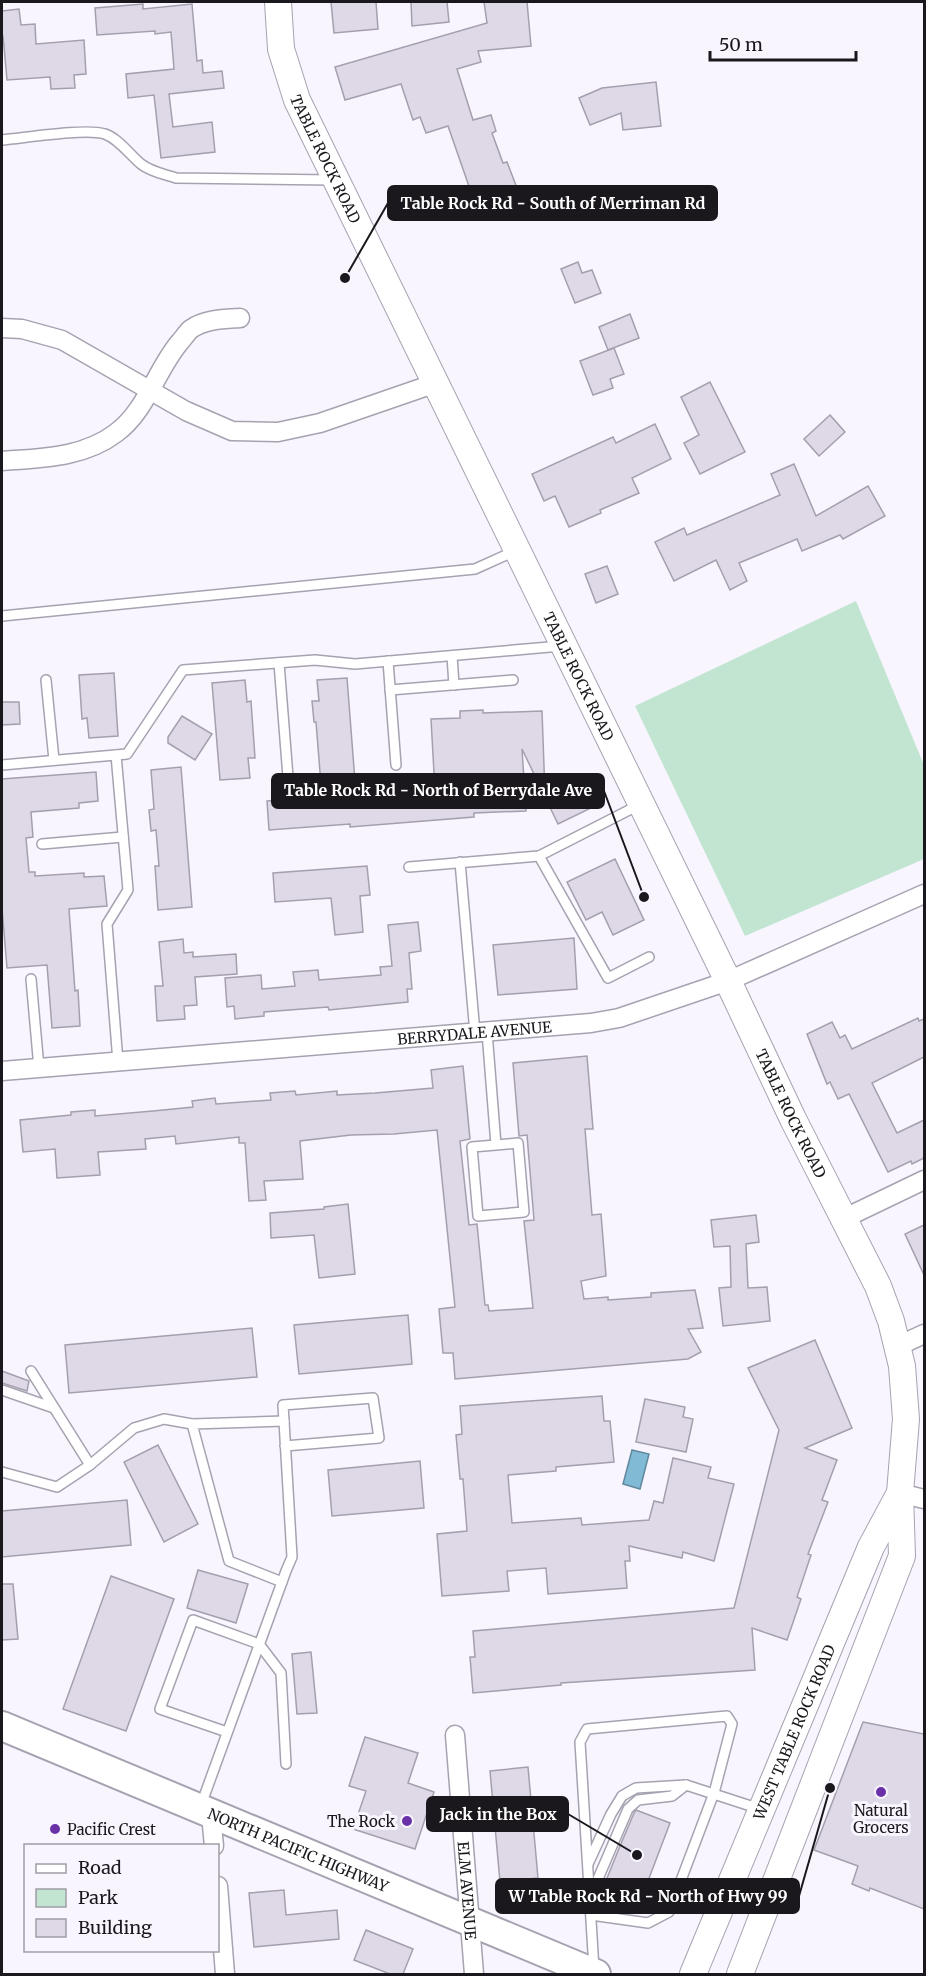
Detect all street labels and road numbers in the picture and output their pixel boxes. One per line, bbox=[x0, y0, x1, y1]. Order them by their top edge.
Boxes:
street label: TABLE ROCK ROAD bbox=[286, 92, 365, 226]
street label: TABLE ROCK ROAD bbox=[539, 609, 618, 744]
street label: BERRYDALE AVENUE bbox=[396, 1017, 553, 1048]
street label: TABLE ROCK ROAD bbox=[752, 1046, 831, 1181]
street label: WEST TABLE ROCK ROAD bbox=[748, 1642, 839, 1824]
street label: NORTH PACIFIC HIGHWAY bbox=[205, 1804, 392, 1896]
street label: ELM AVENUE bbox=[454, 1840, 481, 1941]

